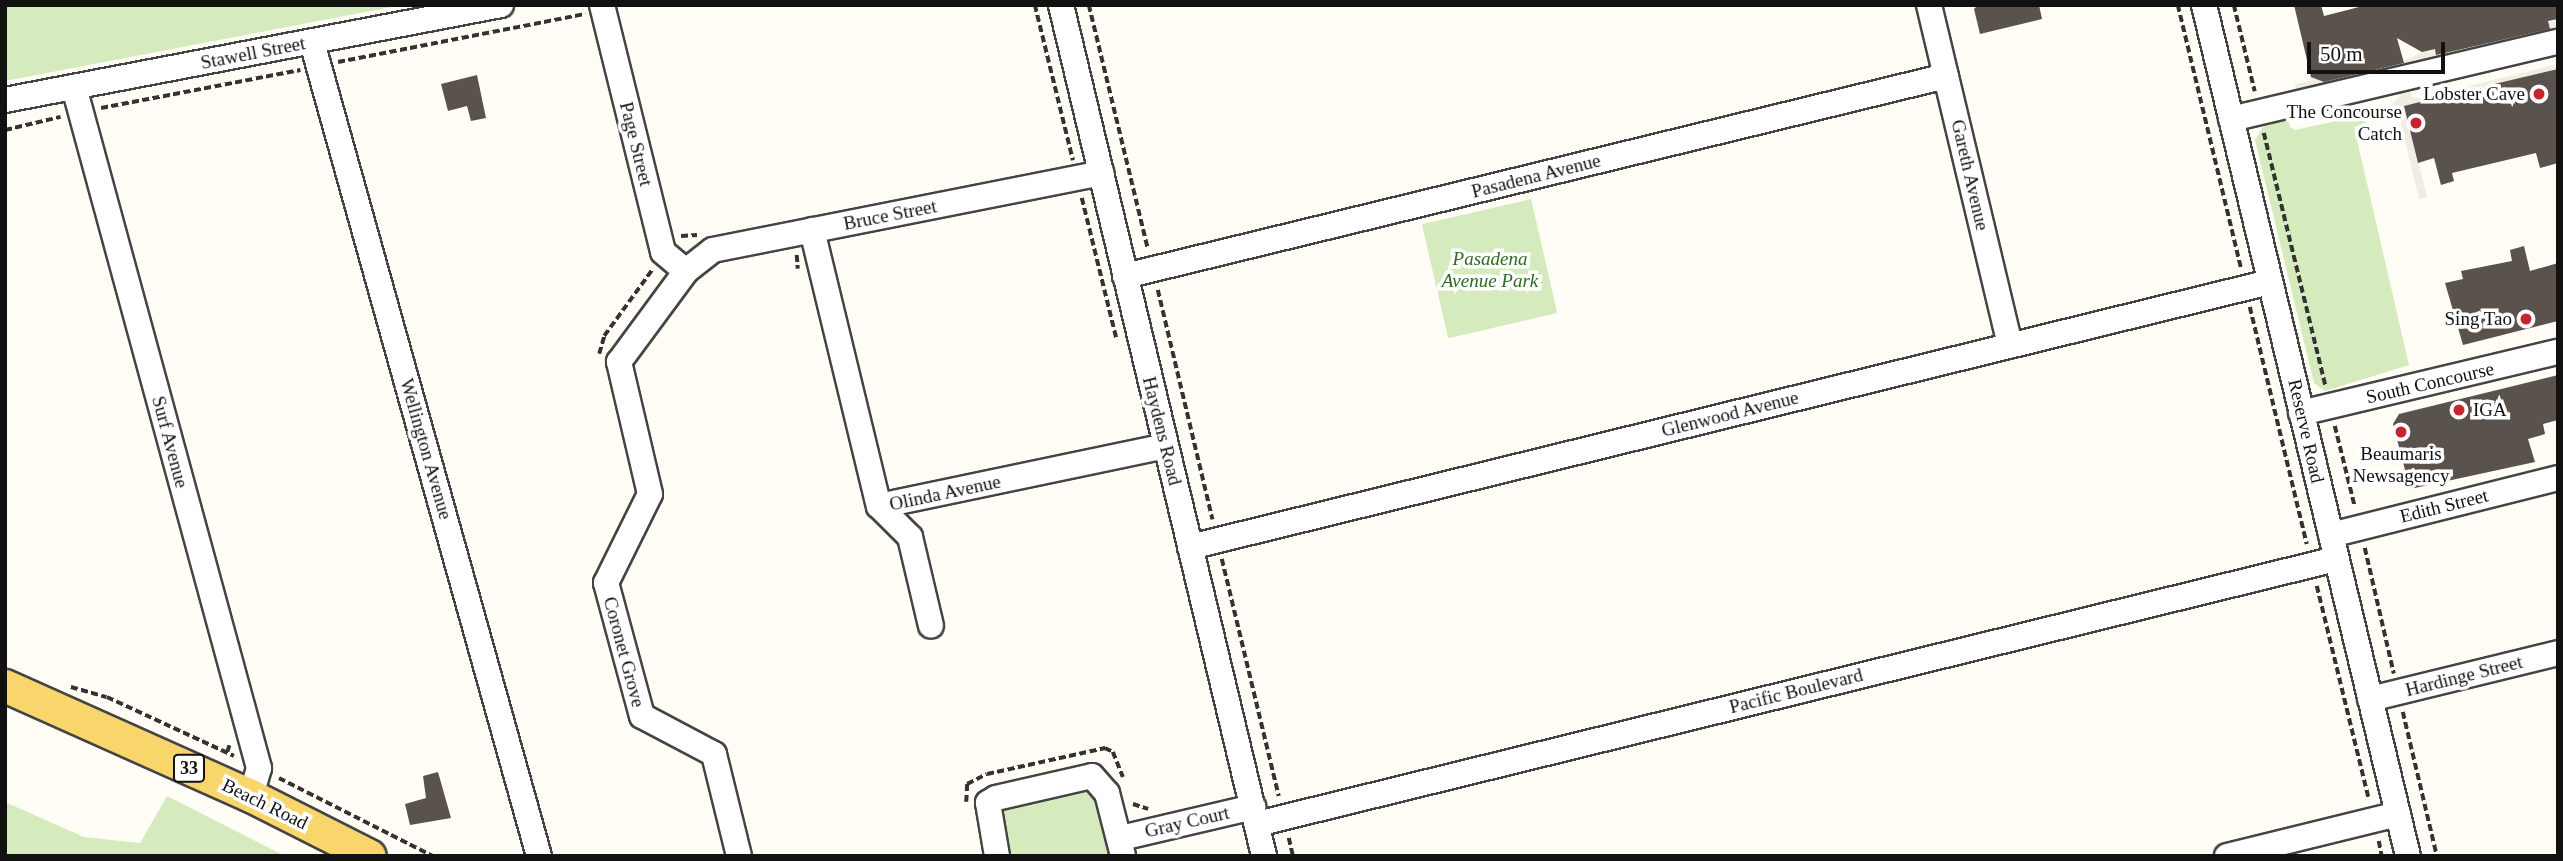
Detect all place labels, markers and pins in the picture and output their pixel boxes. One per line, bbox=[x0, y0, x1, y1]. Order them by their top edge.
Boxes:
place label: Lobster Cave bbox=[2423, 83, 2525, 105]
marker: Lobster Cave bbox=[2531, 86, 2547, 102]
place label: The Concourse Catch bbox=[2286, 101, 2402, 145]
marker: The Concourse Catch bbox=[2408, 115, 2424, 131]
place label: Sing Tao bbox=[2444, 308, 2512, 330]
marker: Sing Tao bbox=[2518, 311, 2534, 327]
place label: IGA bbox=[2473, 399, 2507, 421]
marker: IGA bbox=[2451, 402, 2467, 418]
marker: Beaumaris Newsagency bbox=[2393, 424, 2409, 440]
place label: Beaumaris Newsagency bbox=[2352, 443, 2450, 487]

